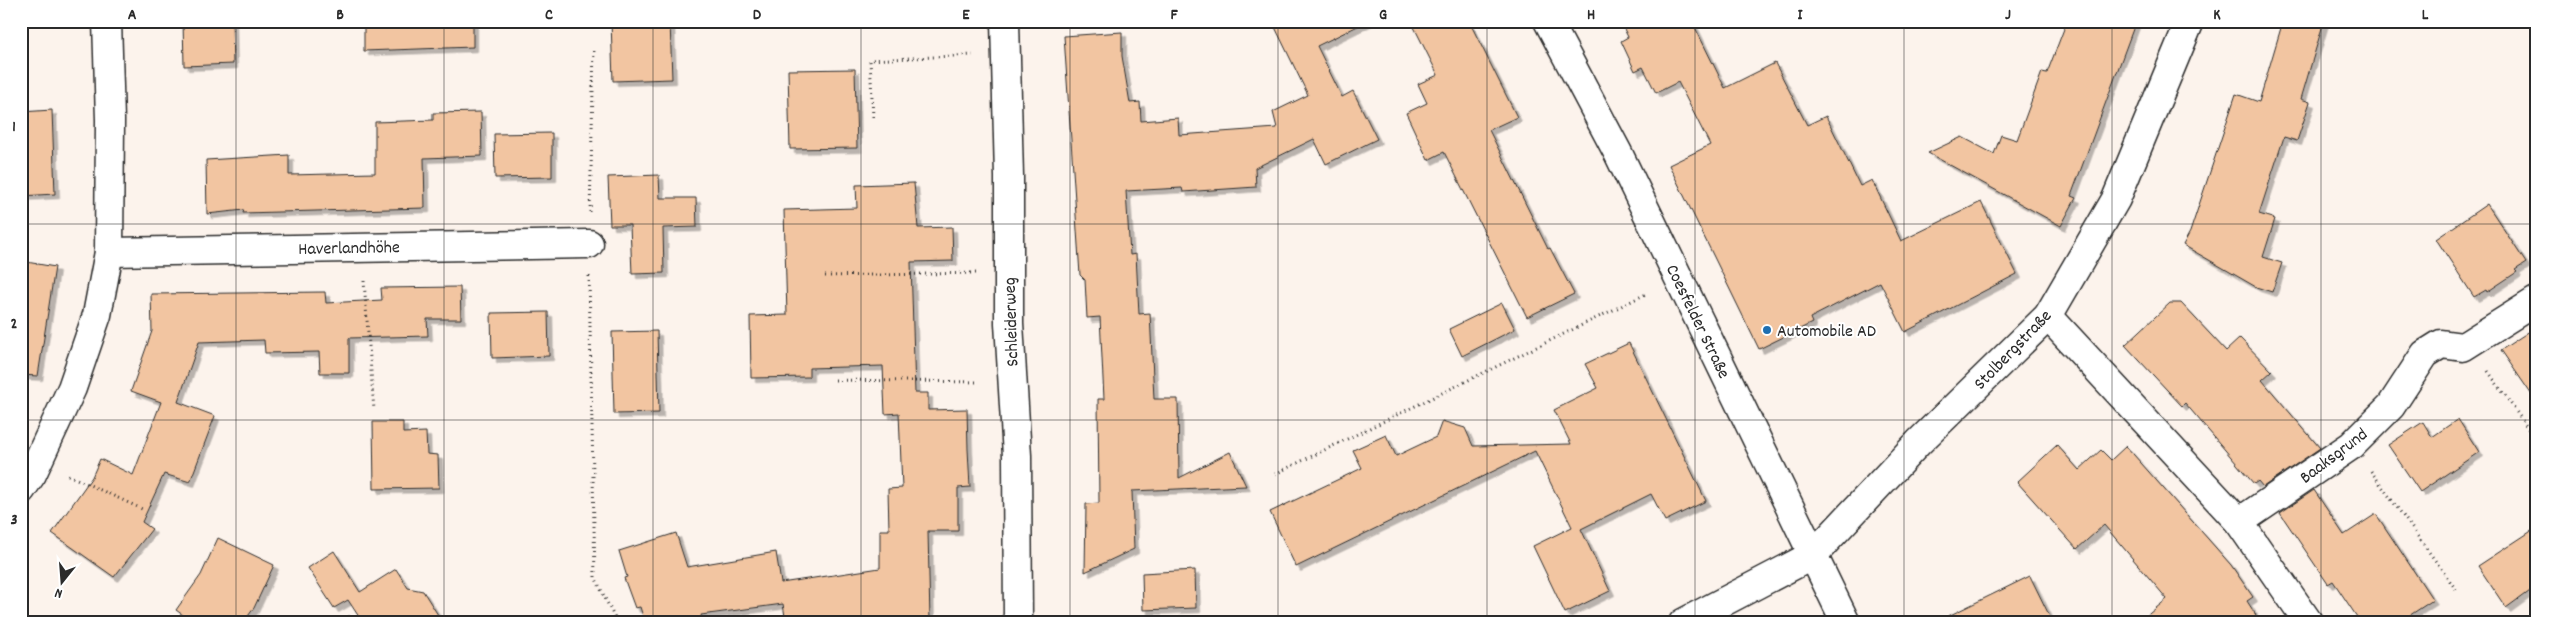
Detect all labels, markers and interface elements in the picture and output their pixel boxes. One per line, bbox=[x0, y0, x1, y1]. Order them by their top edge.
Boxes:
text: A bbox=[128, 4, 137, 27]
text: B bbox=[336, 4, 344, 27]
text: C bbox=[545, 4, 553, 27]
text: D bbox=[753, 4, 762, 27]
text: E bbox=[962, 4, 970, 27]
text: F bbox=[1170, 4, 1178, 27]
text: G bbox=[1379, 4, 1387, 27]
text: H bbox=[1587, 4, 1595, 27]
text: I bbox=[1798, 4, 1804, 27]
text: J bbox=[2005, 4, 2011, 27]
text: K bbox=[2213, 4, 2221, 27]
text: L bbox=[2422, 4, 2429, 27]
text: 1 bbox=[12, 116, 16, 139]
street label: Haverlandhöhe bbox=[298, 236, 400, 263]
street label: Coesfelder Straße bbox=[1658, 261, 1735, 383]
street label: Schleiderweg bbox=[998, 277, 1027, 367]
street label: Stolbergstraße bbox=[1969, 305, 2059, 396]
text: 2 bbox=[11, 313, 18, 336]
place label: Automobile AD bbox=[1777, 320, 1876, 345]
marker: Automobile AD bbox=[1761, 324, 1773, 336]
street label: Baaksgrund bbox=[2295, 423, 2374, 491]
text: 3 bbox=[10, 509, 18, 532]
north arrow bbox=[38, 556, 88, 606]
text: N bbox=[52, 582, 65, 603]

